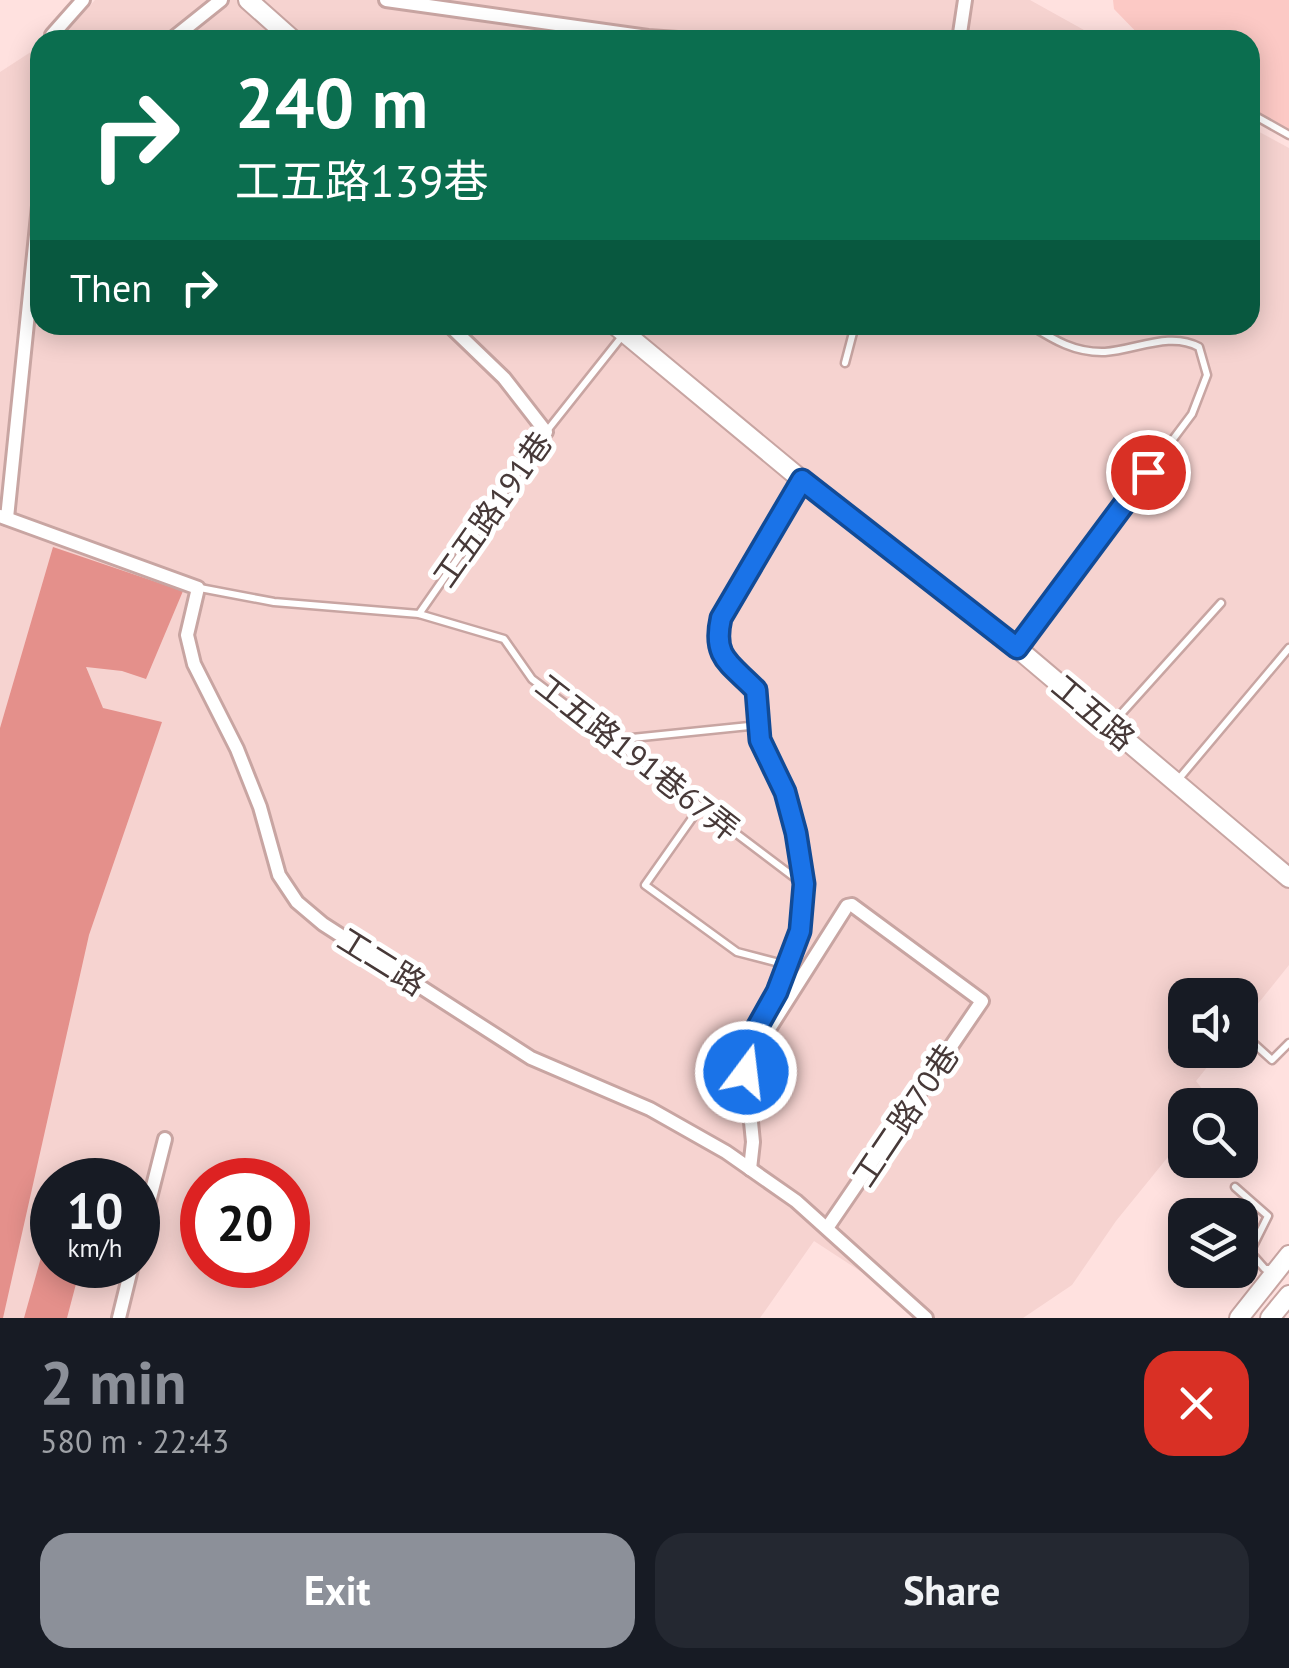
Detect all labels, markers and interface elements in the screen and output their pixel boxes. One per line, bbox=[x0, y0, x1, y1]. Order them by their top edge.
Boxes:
text: 240 m bbox=[235, 57, 428, 147]
icon: right bbox=[70, 70, 200, 200]
text: 工五路139巷 bbox=[235, 151, 489, 209]
icon: right bbox=[172, 260, 227, 315]
text: Then bbox=[70, 263, 152, 312]
street label: 工五路191巷 bbox=[423, 423, 561, 595]
pin bbox=[1106, 430, 1191, 515]
icon: arrive bbox=[1121, 445, 1176, 500]
street label: 工五路191巷67弄 bbox=[528, 664, 748, 850]
street label: 工五路 bbox=[1044, 665, 1144, 759]
street label: 工二路 bbox=[330, 918, 434, 1004]
map controls bbox=[1168, 978, 1258, 1288]
button: sound bbox=[1168, 978, 1258, 1068]
position arrow bbox=[694, 1020, 798, 1124]
street label: 工二路70巷 bbox=[842, 1036, 968, 1194]
button: search bbox=[1168, 1088, 1258, 1178]
speed limit sign: 20 bbox=[180, 1158, 310, 1288]
text: 10 bbox=[67, 1178, 123, 1243]
button: layers bbox=[1168, 1198, 1258, 1288]
text: km/h bbox=[68, 1232, 122, 1264]
text: 2 min bbox=[40, 1343, 186, 1421]
button: close bbox=[1144, 1351, 1249, 1456]
text: 580 m · 22:43 bbox=[40, 1420, 229, 1462]
button: Exit bbox=[40, 1533, 635, 1648]
button: Share bbox=[655, 1533, 1249, 1648]

